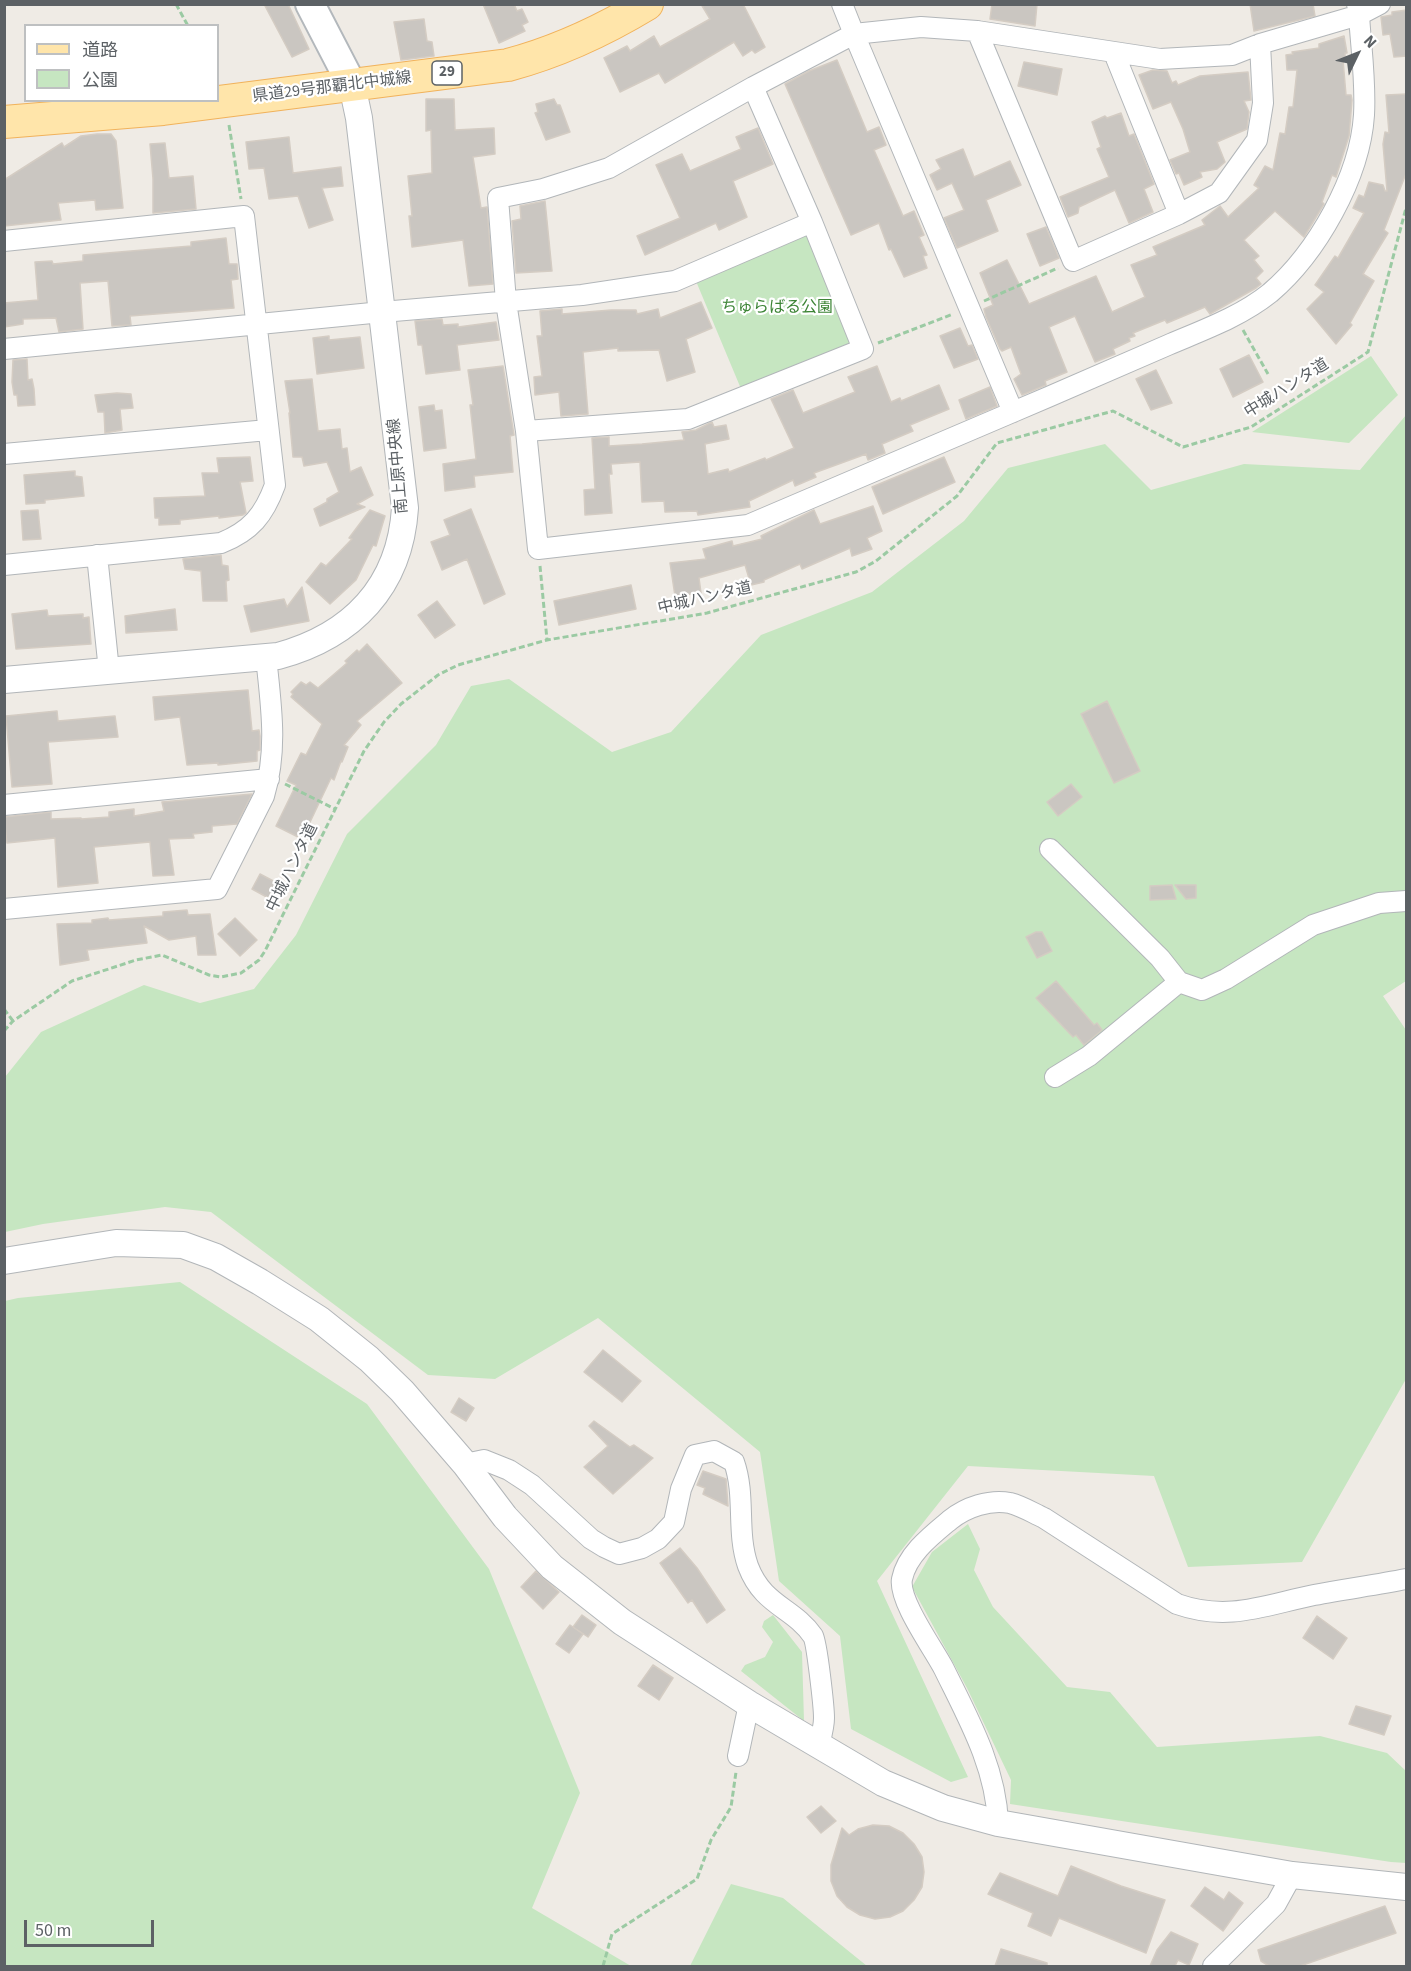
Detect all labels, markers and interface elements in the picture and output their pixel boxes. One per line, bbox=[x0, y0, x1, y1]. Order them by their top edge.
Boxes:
legend bbox=[24, 24, 219, 102]
north arrow bbox=[1327, 24, 1387, 84]
text: N bbox=[1358, 30, 1382, 53]
text: 道路 bbox=[82, 38, 118, 63]
road number: 29 bbox=[432, 61, 462, 85]
text: 公園 bbox=[82, 68, 118, 93]
street label: 県道29号那覇北中城線 bbox=[251, 69, 413, 107]
park label: ちゅらばる公園 bbox=[721, 298, 833, 318]
street label: 中城ハンタ道 bbox=[1241, 355, 1333, 423]
street label: 南上原中央線 bbox=[385, 417, 413, 515]
street label: 中城ハンタ道 bbox=[656, 579, 754, 619]
street label: 中城ハンタ道 bbox=[263, 821, 323, 915]
scale bar bbox=[27, 1908, 158, 1946]
text: 50 m bbox=[35, 1918, 71, 1943]

